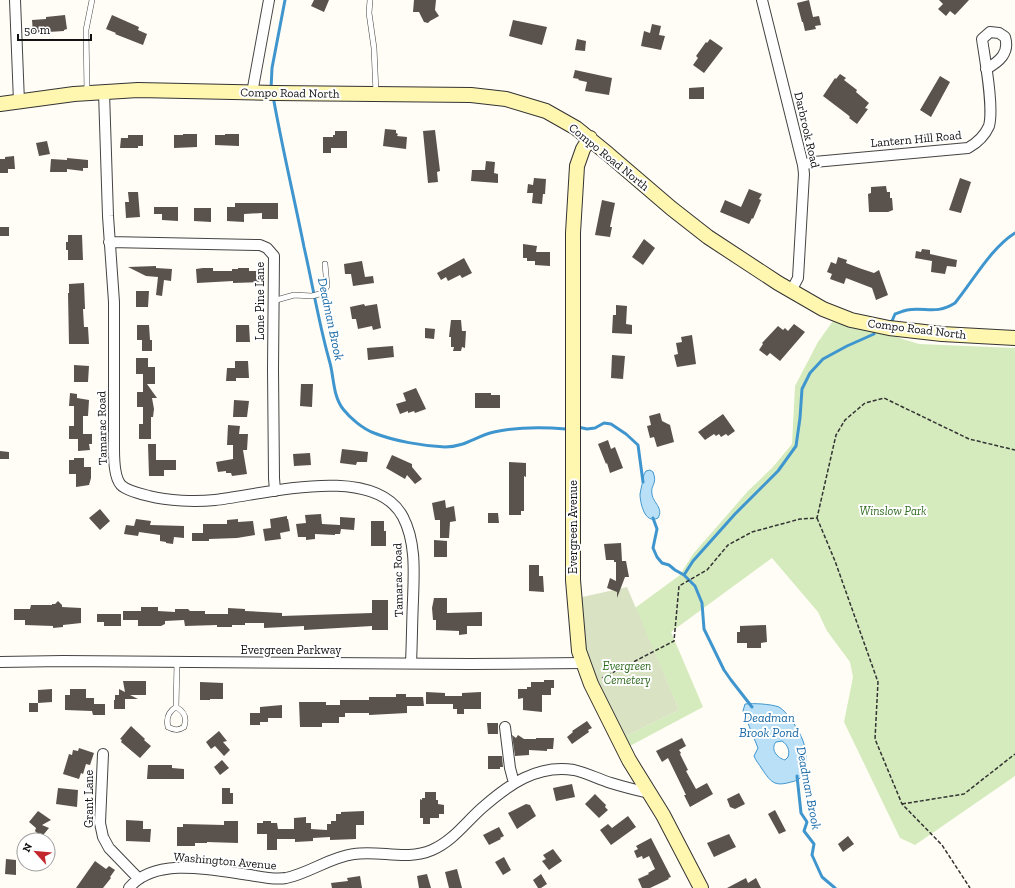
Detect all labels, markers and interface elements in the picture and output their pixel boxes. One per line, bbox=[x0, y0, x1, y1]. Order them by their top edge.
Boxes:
scale bar bbox=[18, 16, 91, 42]
text: 50 m bbox=[24, 23, 51, 37]
street label: Compo Road North bbox=[240, 85, 340, 101]
street label: Darbrook Road bbox=[791, 91, 823, 170]
street label: Compo Road North bbox=[566, 120, 652, 194]
street label: Lantern Hill Road bbox=[870, 128, 962, 150]
street label: Lone Pine Lane bbox=[253, 262, 267, 340]
water label: Deadman Brook bbox=[315, 276, 347, 362]
street label: Compo Road North bbox=[867, 316, 967, 342]
street label: Tamarac Road bbox=[94, 391, 110, 465]
street label: Evergreen Avenue bbox=[566, 480, 580, 574]
park label: Winslow Park bbox=[860, 504, 927, 518]
street label: Tamarac Road bbox=[390, 543, 406, 617]
street label: Evergreen Parkway bbox=[241, 643, 342, 657]
park label: Evergreen Cemetery bbox=[603, 659, 651, 687]
water label: Deadman Brook Pond bbox=[739, 710, 799, 740]
water label: Deadman Brook bbox=[794, 745, 824, 831]
street label: Grant Lane bbox=[82, 770, 96, 828]
north arrow bbox=[16, 832, 56, 872]
text: N bbox=[20, 840, 36, 854]
street label: Washington Avenue bbox=[173, 850, 277, 872]

